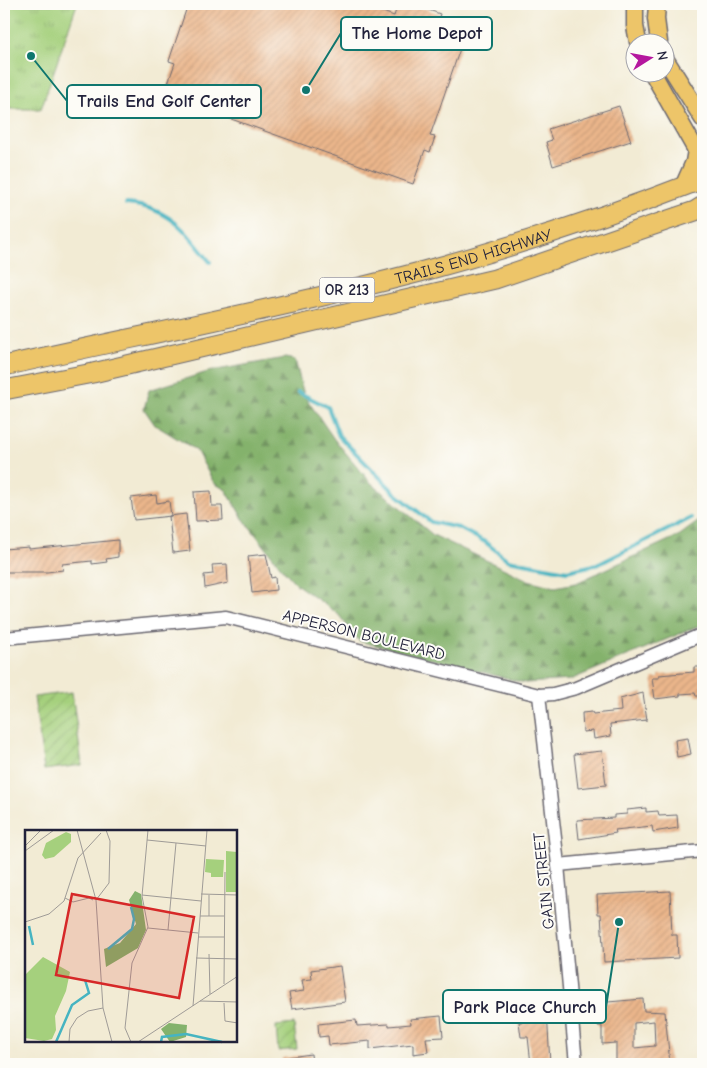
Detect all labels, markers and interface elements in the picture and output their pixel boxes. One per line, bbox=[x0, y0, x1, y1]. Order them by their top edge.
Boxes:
callout: The Home Depot bbox=[341, 17, 492, 50]
text: The Home Depot bbox=[352, 23, 483, 44]
north arrow bbox=[624, 32, 674, 82]
text: N bbox=[653, 50, 671, 62]
callout: Trails End Golf Center bbox=[67, 85, 261, 118]
text: Trails End Golf Center bbox=[77, 91, 252, 112]
street label: TRAILS END HIGHWAY bbox=[393, 225, 555, 288]
road number: OR 213 bbox=[320, 278, 374, 302]
street label: APPERSON BOULEVARD bbox=[281, 606, 447, 664]
inset map bbox=[25, 830, 238, 1043]
street label: GAIN STREET bbox=[530, 831, 558, 930]
callout: Park Place Church bbox=[443, 990, 606, 1023]
text: Park Place Church bbox=[454, 997, 596, 1018]

